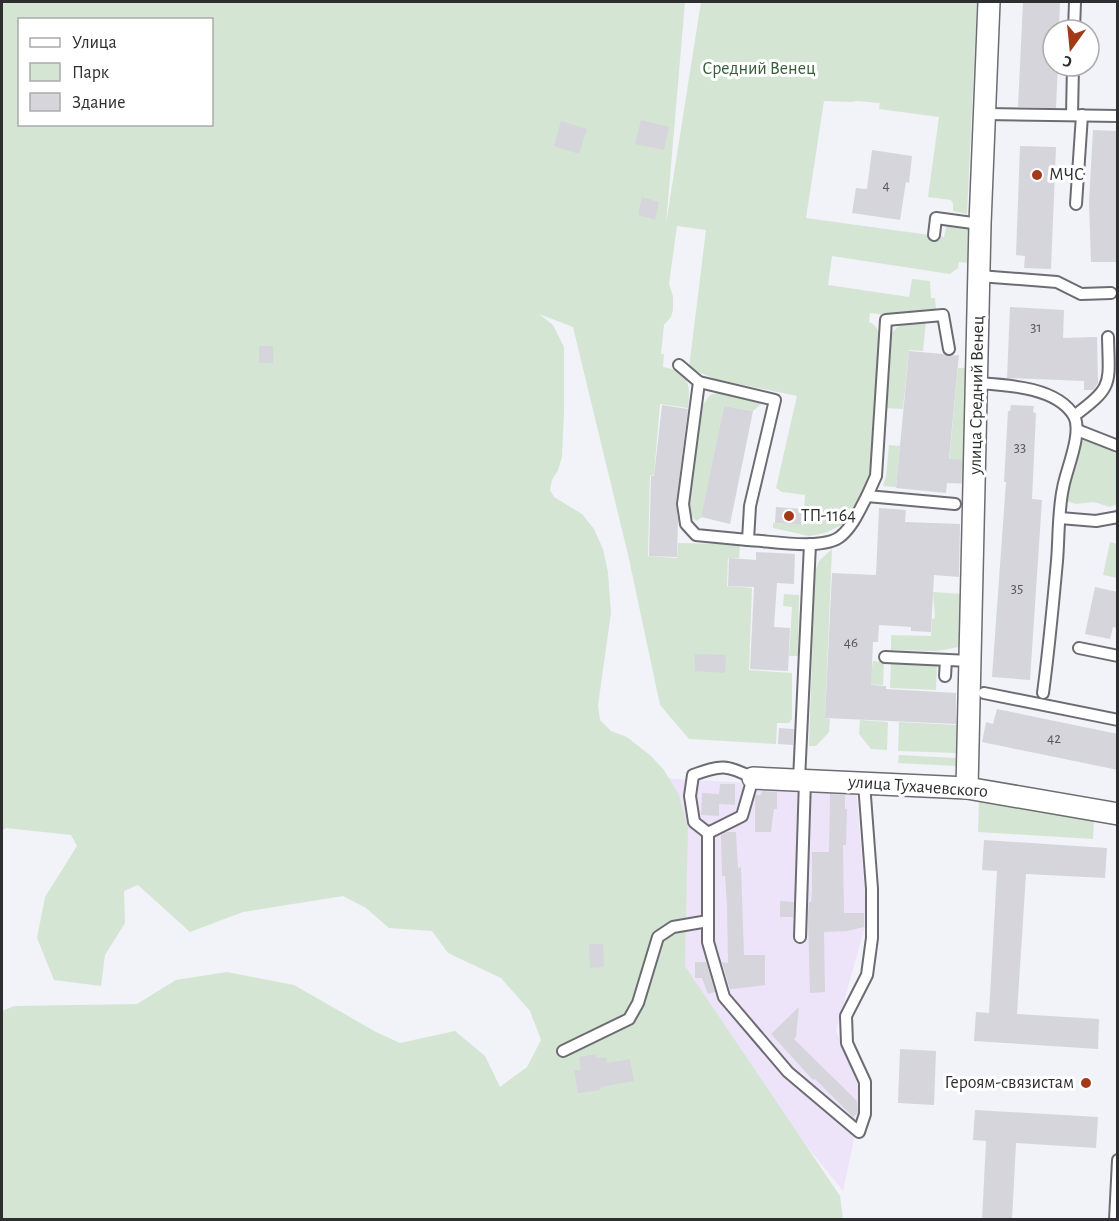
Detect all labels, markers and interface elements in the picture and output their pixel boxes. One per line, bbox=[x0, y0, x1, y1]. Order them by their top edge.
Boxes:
legend bbox=[18, 18, 213, 126]
north arrow bbox=[1041, 18, 1101, 78]
text: Улица bbox=[72, 34, 117, 52]
text: С bbox=[1061, 53, 1074, 70]
park label: Средний Венец bbox=[702, 60, 816, 78]
text: Парк bbox=[72, 64, 110, 82]
text: Здание bbox=[72, 94, 126, 112]
place label: МЧС bbox=[1049, 166, 1084, 184]
marker: МЧС bbox=[1030, 168, 1044, 182]
house number: 4 bbox=[882, 178, 890, 193]
street label: улица Средний Венец bbox=[967, 315, 987, 476]
house number: 31 bbox=[1030, 320, 1042, 335]
house number: 33 bbox=[1014, 440, 1026, 455]
place label: ТП-1164 bbox=[801, 507, 856, 525]
marker: ТП-1164 bbox=[782, 509, 796, 523]
house number: 35 bbox=[1011, 581, 1023, 596]
house number: 46 bbox=[844, 635, 858, 650]
house number: 42 bbox=[1047, 731, 1061, 746]
street label: улица Тухачевского bbox=[847, 773, 988, 801]
place label: Героям-связистам bbox=[944, 1074, 1074, 1092]
marker: Героям-связистам bbox=[1079, 1076, 1093, 1090]

